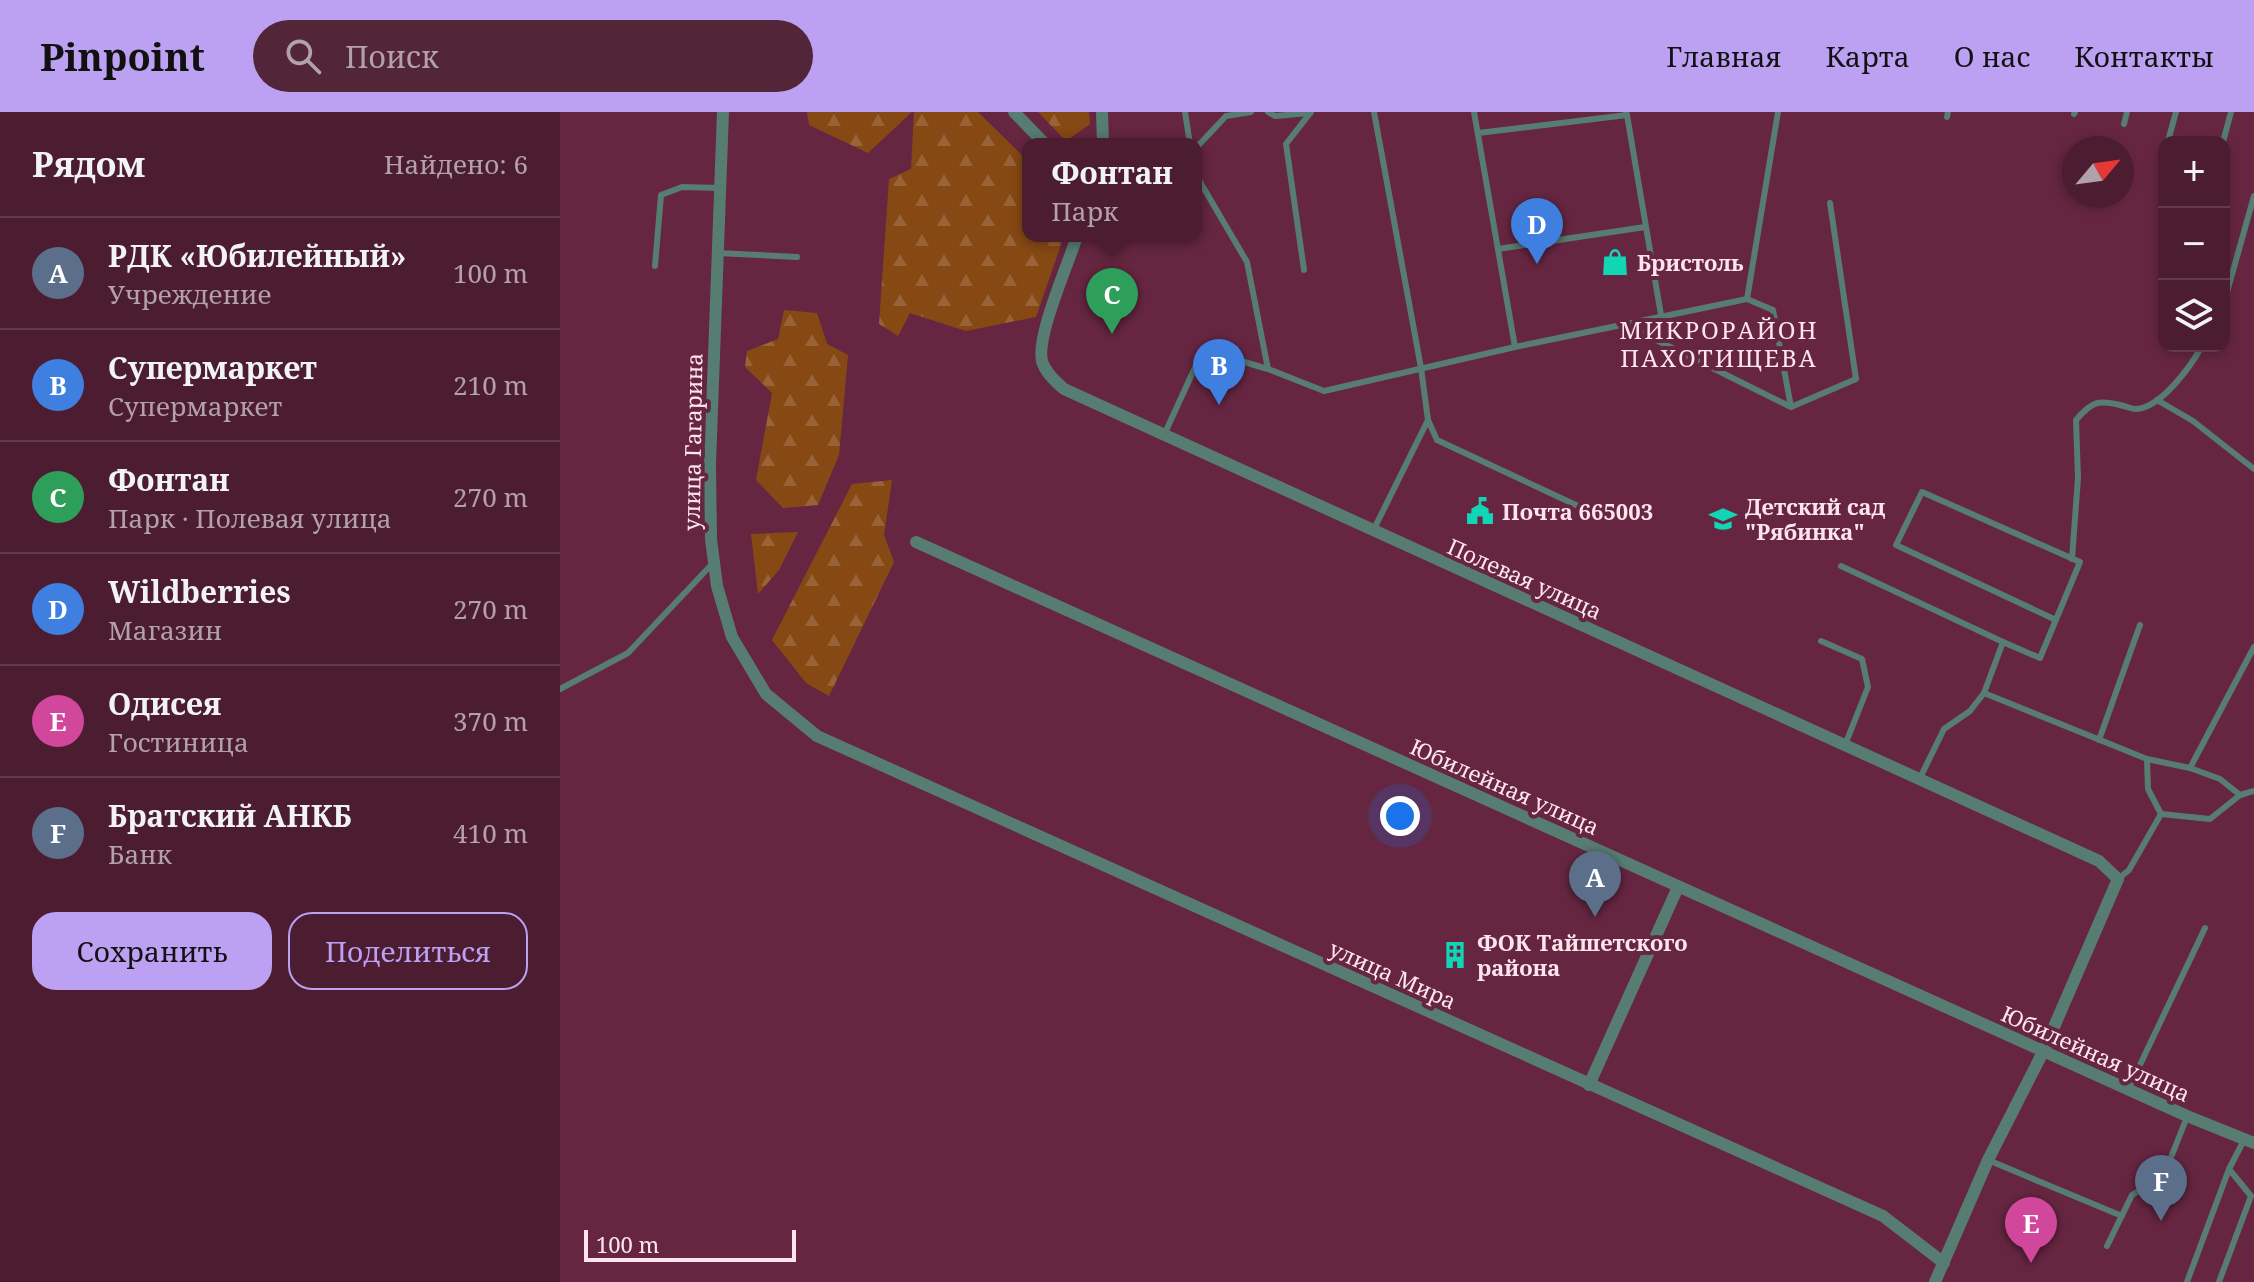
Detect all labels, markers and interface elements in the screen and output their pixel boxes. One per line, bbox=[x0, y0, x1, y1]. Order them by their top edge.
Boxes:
search box bbox=[253, 20, 813, 92]
text: Pinpoint bbox=[40, 30, 205, 82]
icon: search bbox=[281, 34, 325, 78]
text: Поиск bbox=[345, 36, 439, 77]
text: Главная bbox=[1666, 37, 1781, 75]
text: Карта bbox=[1825, 37, 1910, 75]
text: О нас bbox=[1954, 37, 2030, 75]
text: Контакты bbox=[2074, 37, 2214, 75]
north arrow bbox=[2062, 136, 2134, 208]
map controls bbox=[2158, 136, 2230, 352]
button: + bbox=[2158, 136, 2230, 208]
popup bbox=[1022, 138, 1202, 242]
text: Рядом bbox=[32, 141, 145, 187]
text: Найдено: 6 bbox=[384, 146, 528, 182]
text: Фонтан bbox=[1051, 152, 1173, 193]
text: Парк bbox=[1051, 193, 1119, 229]
pin: D bbox=[1511, 198, 1563, 264]
button: − bbox=[2158, 208, 2230, 280]
text: РДК «Юбилейный» bbox=[108, 235, 406, 276]
shop icon: Бристоль bbox=[1600, 247, 1630, 277]
place label: Бристоль bbox=[1637, 247, 1744, 277]
text: A bbox=[48, 255, 68, 291]
text: 100 m bbox=[453, 255, 528, 291]
pin: C bbox=[1086, 268, 1138, 334]
text: Учреждение bbox=[108, 276, 271, 312]
button: layers bbox=[2158, 280, 2230, 352]
district label: МИКРОРАЙОН ПАХОТИЩЕВА bbox=[1619, 313, 1819, 374]
pin: B bbox=[1193, 339, 1245, 405]
text: Супермаркет bbox=[108, 347, 317, 388]
street label: улица Гагарина bbox=[675, 353, 709, 531]
text: B bbox=[49, 367, 67, 403]
text: 210 m bbox=[453, 367, 528, 403]
text: Супермаркет bbox=[108, 388, 282, 424]
text: Фонтан bbox=[108, 459, 229, 500]
text: C bbox=[49, 479, 67, 515]
text: 270 m bbox=[453, 479, 528, 515]
place label: Детский сад "Рябинка" bbox=[1745, 491, 1885, 546]
public building icon: Почта 665003 bbox=[1465, 496, 1495, 526]
place label: Почта 665003 bbox=[1502, 496, 1653, 526]
text: Парк · Полевая улица bbox=[108, 500, 392, 536]
school or university icon: Детский сад "Рябинка" bbox=[1708, 504, 1738, 534]
street label: Полевая улица bbox=[1443, 530, 1607, 626]
text: Wildberries bbox=[108, 571, 291, 612]
text: D bbox=[48, 591, 68, 627]
text: 270 m bbox=[453, 591, 528, 627]
text: Магазин bbox=[108, 612, 222, 648]
text: Одисея bbox=[108, 683, 221, 724]
text: E bbox=[50, 703, 66, 739]
text: 370 m bbox=[453, 703, 528, 739]
text: Гостиница bbox=[108, 724, 249, 760]
street label: Юбилейная улица bbox=[1406, 731, 1604, 841]
text: Братский АНКБ bbox=[108, 795, 352, 836]
your location bbox=[1380, 796, 1420, 836]
text: F bbox=[50, 815, 66, 851]
text: 410 m bbox=[453, 815, 528, 851]
text: Банк bbox=[108, 836, 172, 872]
pin: A bbox=[1569, 851, 1621, 917]
button: Сохранить bbox=[32, 912, 272, 990]
button: Поделиться bbox=[288, 912, 528, 990]
place label: ФОК Тайшетского района bbox=[1477, 927, 1688, 982]
street label: улица Мира bbox=[1325, 933, 1461, 1015]
building icon: ФОК Тайшетского района bbox=[1440, 940, 1470, 970]
street label: Юбилейная улица bbox=[1997, 998, 2195, 1108]
pin: F bbox=[2135, 1155, 2187, 1221]
pin: E bbox=[2005, 1197, 2057, 1263]
scale bar bbox=[584, 1226, 796, 1262]
text: 100 m bbox=[596, 1229, 659, 1259]

